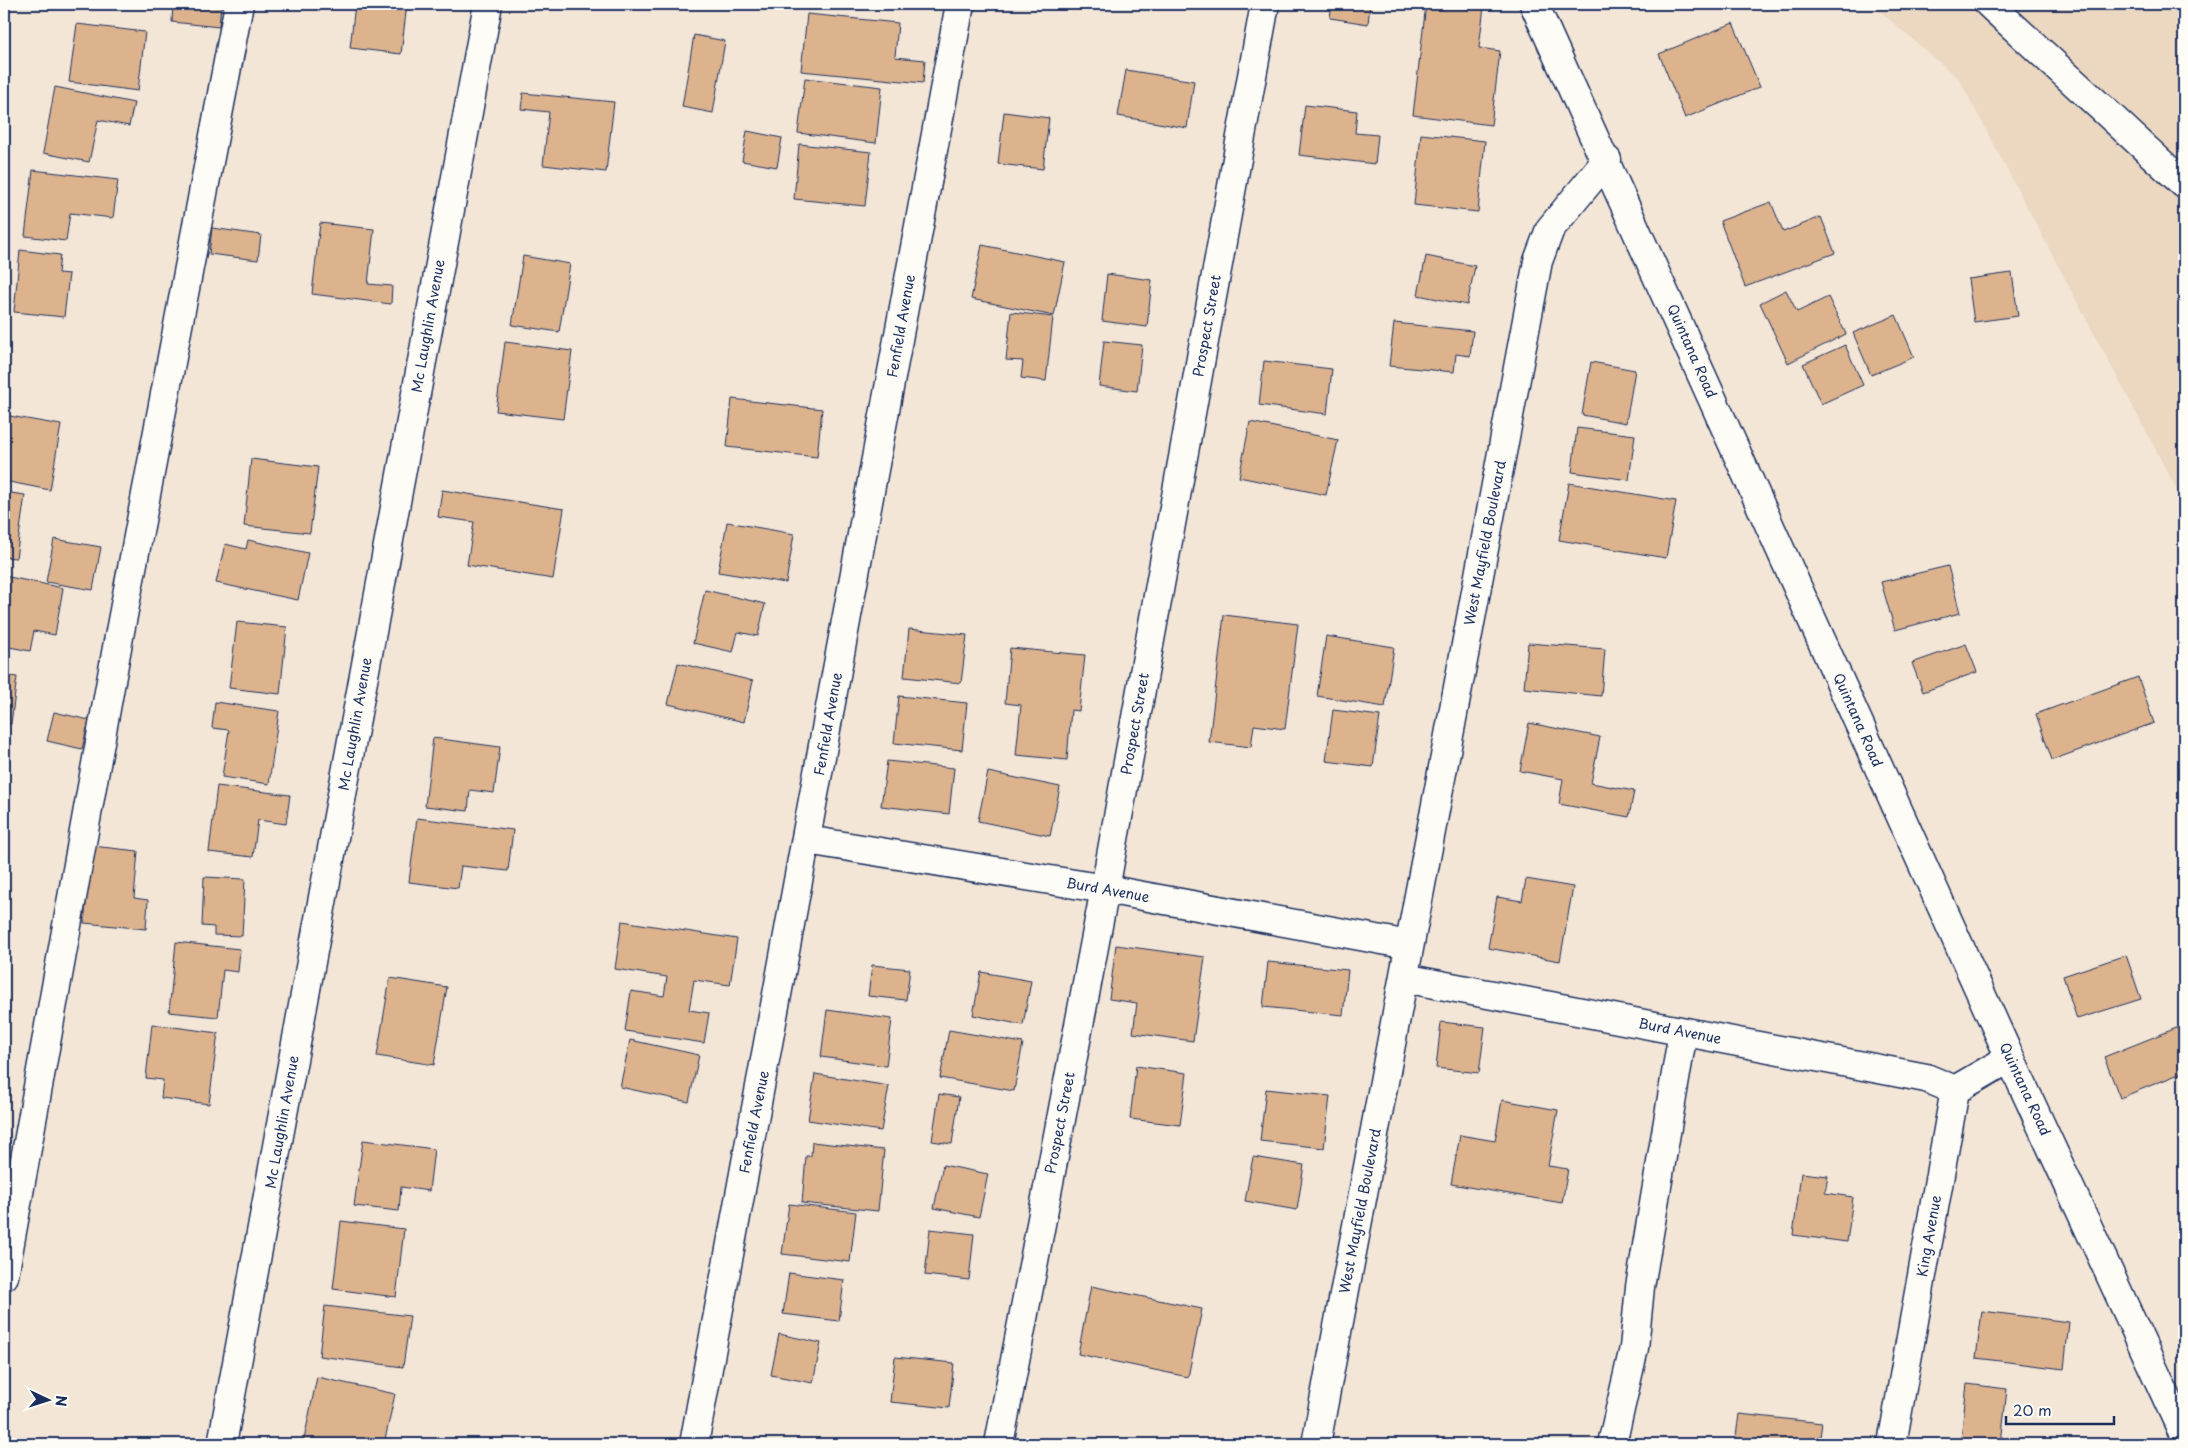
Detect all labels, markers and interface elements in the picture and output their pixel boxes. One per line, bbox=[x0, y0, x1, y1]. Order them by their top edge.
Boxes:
street label: Mc Laughlin Avenue bbox=[405, 257, 450, 394]
street label: Fenfield Avenue bbox=[881, 272, 920, 379]
street label: Prospect Street bbox=[1187, 273, 1226, 379]
street label: Quintana Road bbox=[1662, 300, 1723, 401]
street label: West Mayfield Boulevard bbox=[1458, 458, 1511, 627]
street label: Mc Laughlin Avenue bbox=[332, 655, 377, 792]
street label: Quintana Road bbox=[1828, 669, 1889, 770]
street label: Fenfield Avenue bbox=[808, 670, 847, 777]
street label: Prospect Street bbox=[1115, 671, 1154, 777]
street label: Burd Avenue bbox=[1065, 872, 1152, 907]
street label: Burd Avenue bbox=[1637, 1012, 1724, 1049]
street label: Quintana Road bbox=[1995, 1039, 2056, 1139]
street label: Mc Laughlin Avenue bbox=[259, 1053, 304, 1190]
street label: Fenfield Avenue bbox=[733, 1068, 774, 1175]
street label: Prospect Street bbox=[1039, 1070, 1080, 1176]
street label: West Mayfield Boulevard bbox=[1333, 1126, 1386, 1295]
street label: King Avenue bbox=[1911, 1193, 1946, 1278]
north arrow bbox=[22, 1376, 72, 1426]
scale bar bbox=[2006, 1393, 2113, 1425]
text: N bbox=[51, 1395, 72, 1407]
text: 20 m bbox=[2013, 1398, 2052, 1421]

